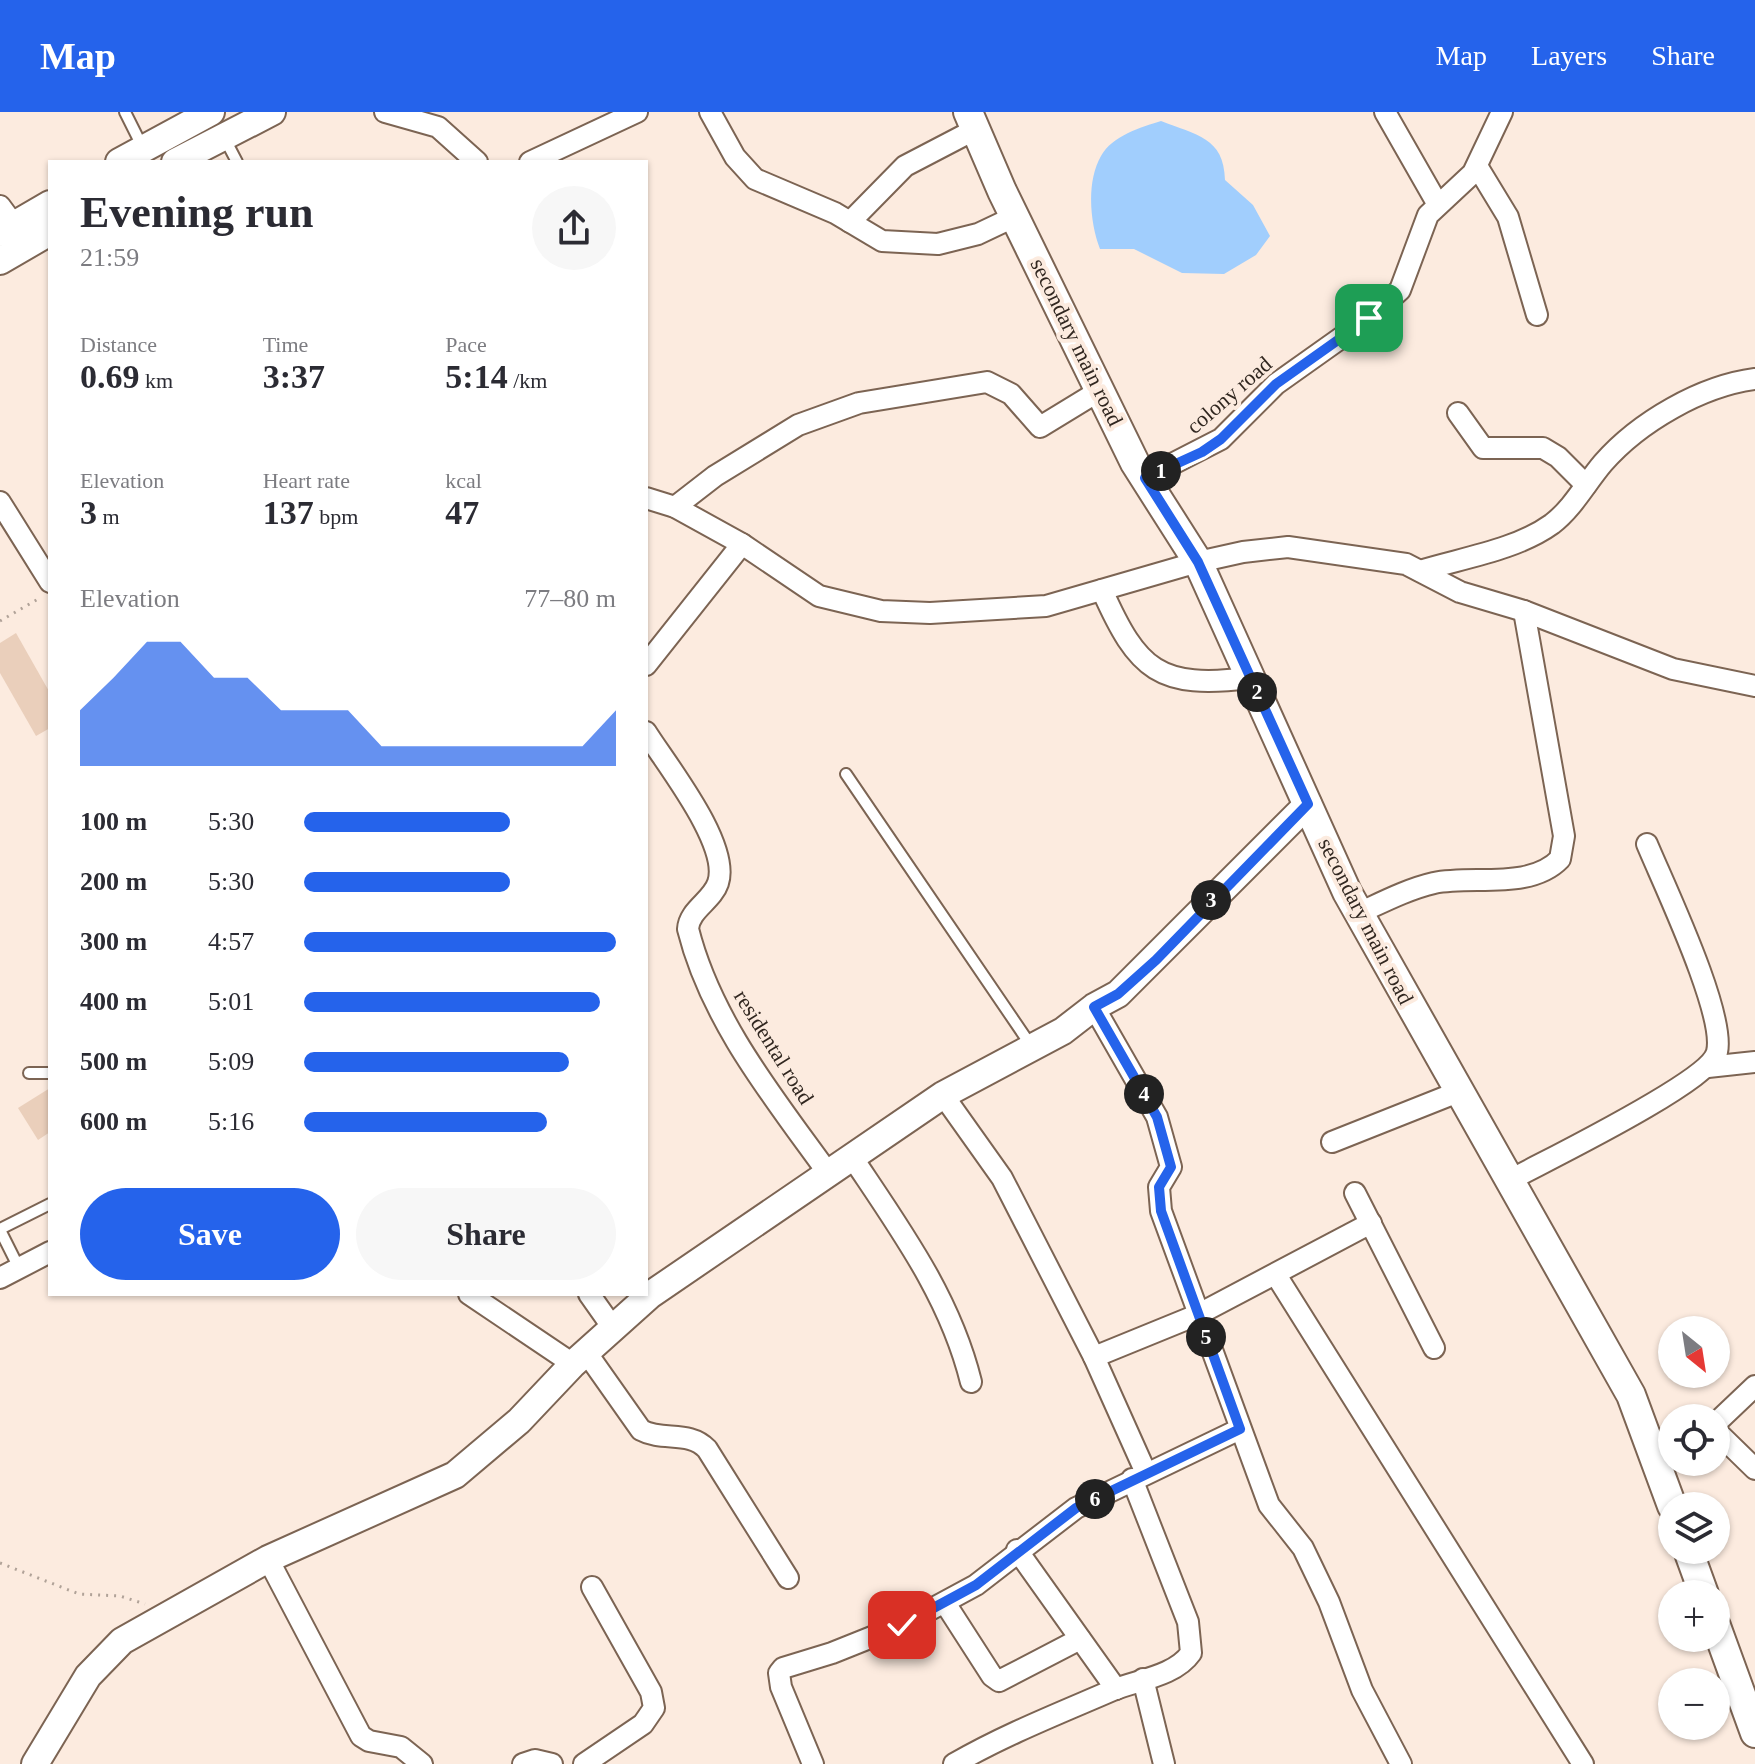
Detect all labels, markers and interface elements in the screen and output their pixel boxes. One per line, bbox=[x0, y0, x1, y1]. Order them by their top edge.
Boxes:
text: Map bbox=[40, 35, 116, 77]
text: Map bbox=[1436, 40, 1487, 71]
text: Layers bbox=[1531, 40, 1607, 71]
text: Share bbox=[1651, 40, 1715, 71]
button: share bbox=[532, 186, 616, 270]
text: Evening run bbox=[80, 188, 314, 237]
text: 21:59 bbox=[80, 243, 139, 272]
street label: secondary main road bbox=[1026, 254, 1128, 430]
pin bbox=[1335, 284, 1403, 352]
icon: arrive bbox=[1347, 296, 1391, 340]
text: Distance bbox=[80, 332, 157, 357]
text: Time bbox=[263, 332, 308, 357]
text: Pace bbox=[445, 332, 487, 357]
street label: colony road bbox=[1181, 351, 1277, 439]
text: 0.69 bbox=[80, 358, 140, 395]
text: 3:37 bbox=[263, 358, 325, 395]
text: 5:14 bbox=[445, 358, 508, 395]
text: km bbox=[140, 368, 173, 393]
text: /km bbox=[508, 368, 547, 393]
pin: 1 bbox=[1141, 451, 1181, 491]
text: 1 bbox=[1156, 458, 1167, 483]
text: Elevation bbox=[80, 468, 164, 493]
text: Heart rate bbox=[263, 468, 350, 493]
text: kcal bbox=[445, 468, 482, 493]
text: 3 bbox=[80, 494, 97, 531]
text: 137 bbox=[263, 494, 314, 531]
text: 47 bbox=[445, 494, 479, 531]
text: m bbox=[97, 504, 120, 529]
text: bpm bbox=[314, 504, 358, 529]
text: Elevation bbox=[80, 584, 180, 613]
text: 77–80 m bbox=[524, 584, 616, 613]
pin: 2 bbox=[1237, 672, 1277, 712]
text: 2 bbox=[1252, 679, 1263, 704]
text: 100 m bbox=[80, 807, 147, 836]
text: 5:30 bbox=[208, 807, 254, 836]
street label: secondary main road bbox=[1313, 834, 1419, 1008]
text: 200 m bbox=[80, 867, 147, 896]
text: 5:30 bbox=[208, 867, 254, 896]
pin: 3 bbox=[1191, 880, 1231, 920]
text: 3 bbox=[1206, 887, 1217, 912]
text: 300 m bbox=[80, 927, 147, 956]
text: 4:57 bbox=[208, 927, 254, 956]
street label: residental road bbox=[729, 985, 819, 1109]
text: 400 m bbox=[80, 987, 147, 1016]
text: 5:01 bbox=[208, 987, 254, 1016]
text: 500 m bbox=[80, 1047, 147, 1076]
text: 5:09 bbox=[208, 1047, 254, 1076]
pin: 4 bbox=[1124, 1074, 1164, 1114]
text: 4 bbox=[1139, 1081, 1150, 1106]
text: 600 m bbox=[80, 1107, 147, 1136]
text: 5:16 bbox=[208, 1107, 254, 1136]
button: Save bbox=[80, 1188, 340, 1280]
button: Share bbox=[356, 1188, 616, 1280]
north arrow bbox=[1658, 1316, 1730, 1388]
map controls bbox=[1658, 1316, 1730, 1740]
pin: 5 bbox=[1186, 1317, 1226, 1357]
text: 5 bbox=[1201, 1324, 1212, 1349]
button: locate bbox=[1658, 1404, 1730, 1476]
pin: 6 bbox=[1075, 1479, 1115, 1519]
text: 6 bbox=[1090, 1486, 1101, 1511]
button: layers bbox=[1658, 1492, 1730, 1564]
button: + bbox=[1658, 1580, 1730, 1652]
pin bbox=[868, 1591, 936, 1659]
icon: check bbox=[880, 1603, 924, 1647]
button: − bbox=[1658, 1668, 1730, 1740]

